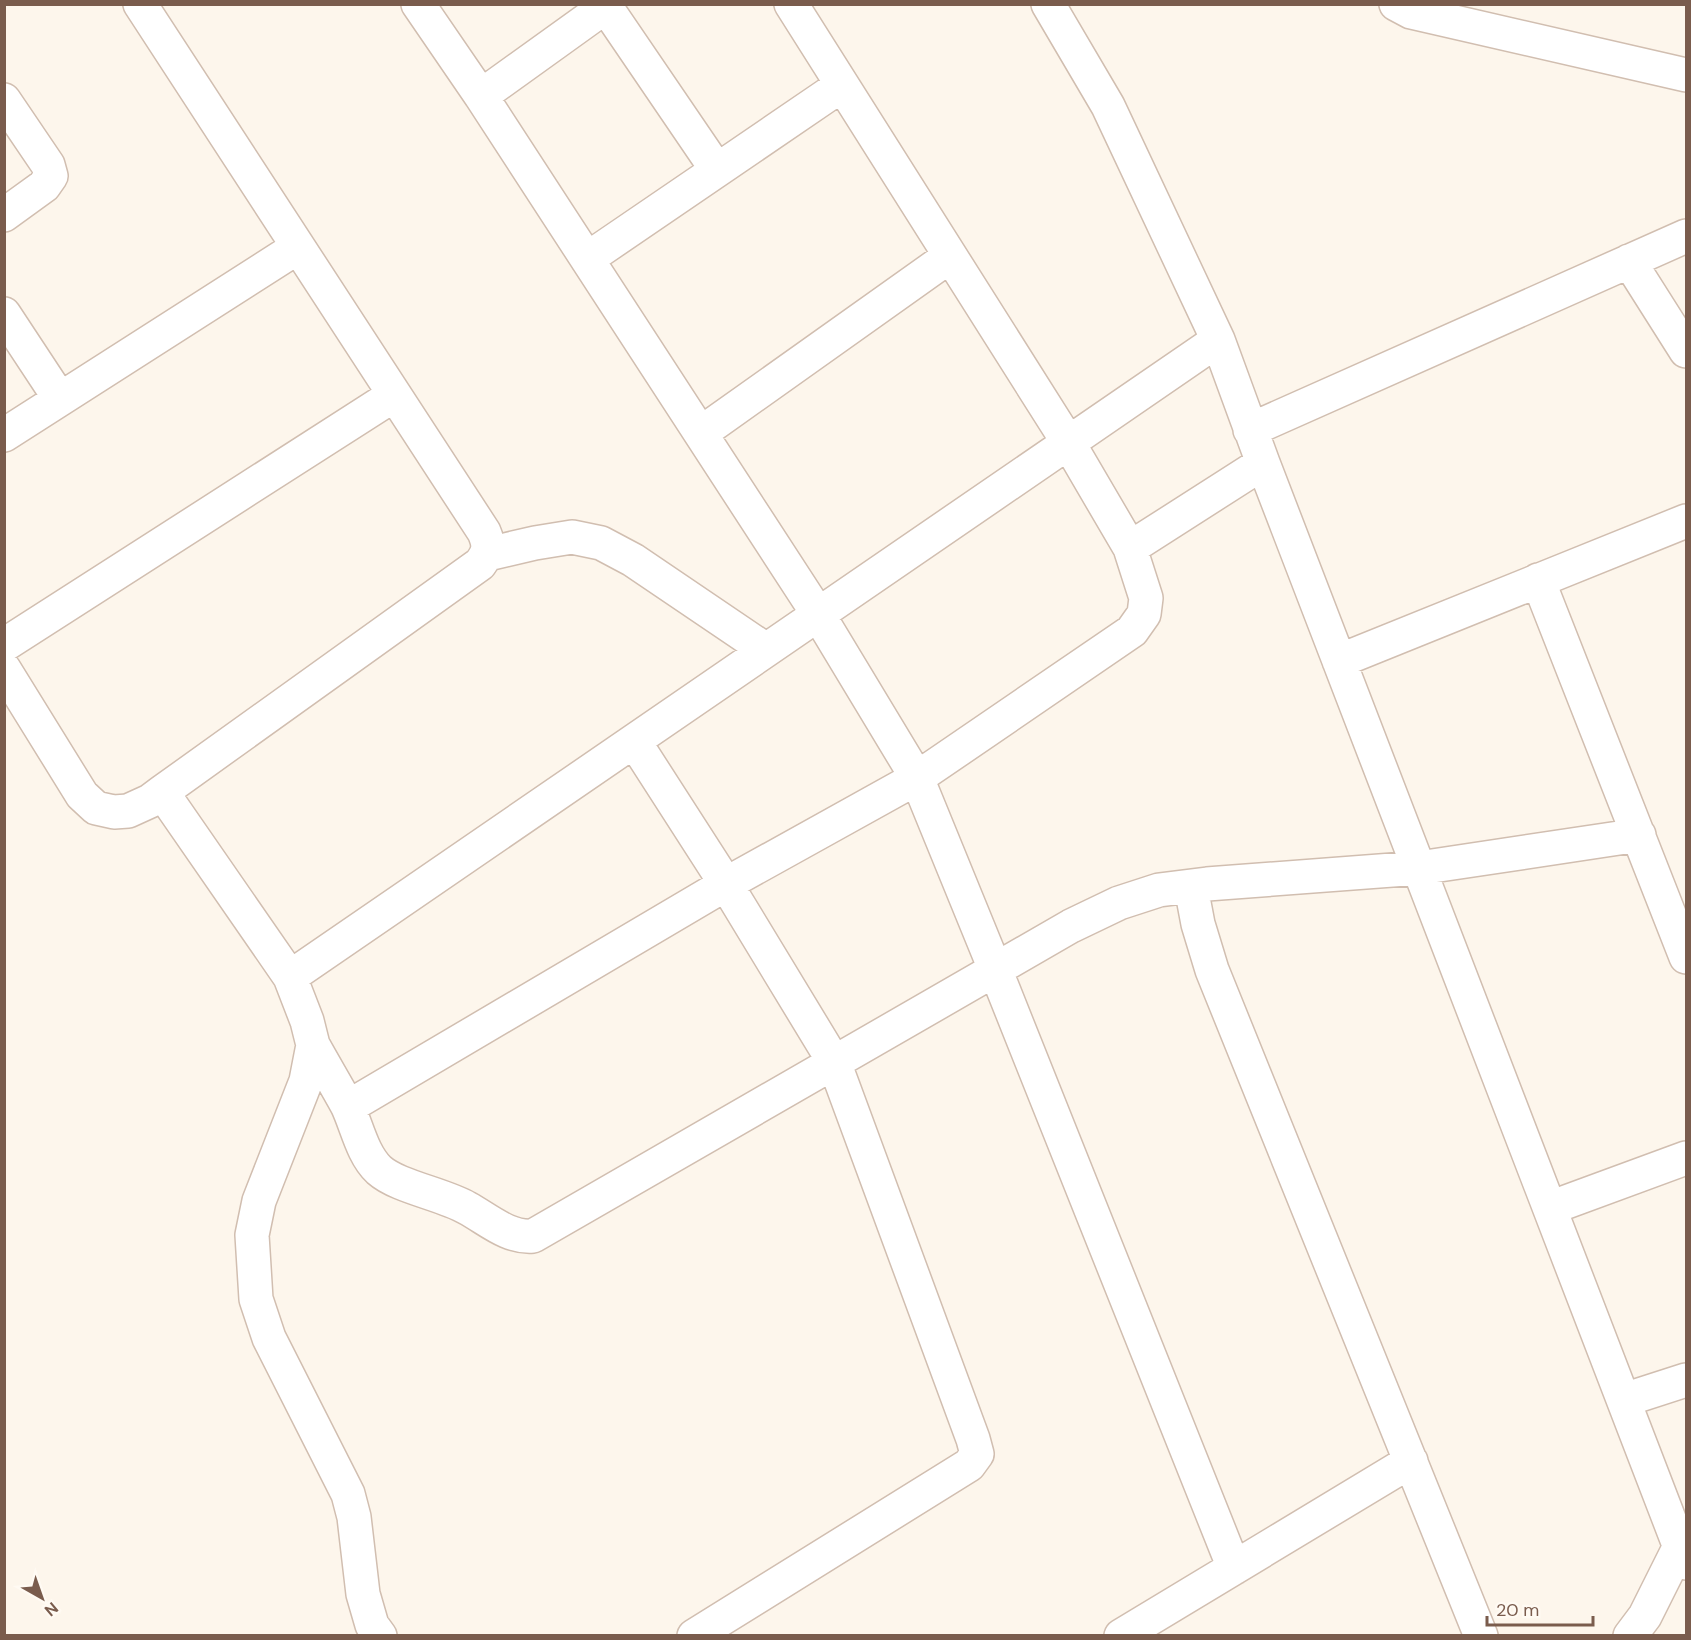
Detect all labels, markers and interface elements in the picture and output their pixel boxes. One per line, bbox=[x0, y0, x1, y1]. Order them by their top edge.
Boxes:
north arrow bbox=[12, 1568, 72, 1628]
scale bar bbox=[1487, 1589, 1594, 1627]
text: N bbox=[40, 1597, 63, 1621]
text: 20 m bbox=[1496, 1598, 1539, 1622]

